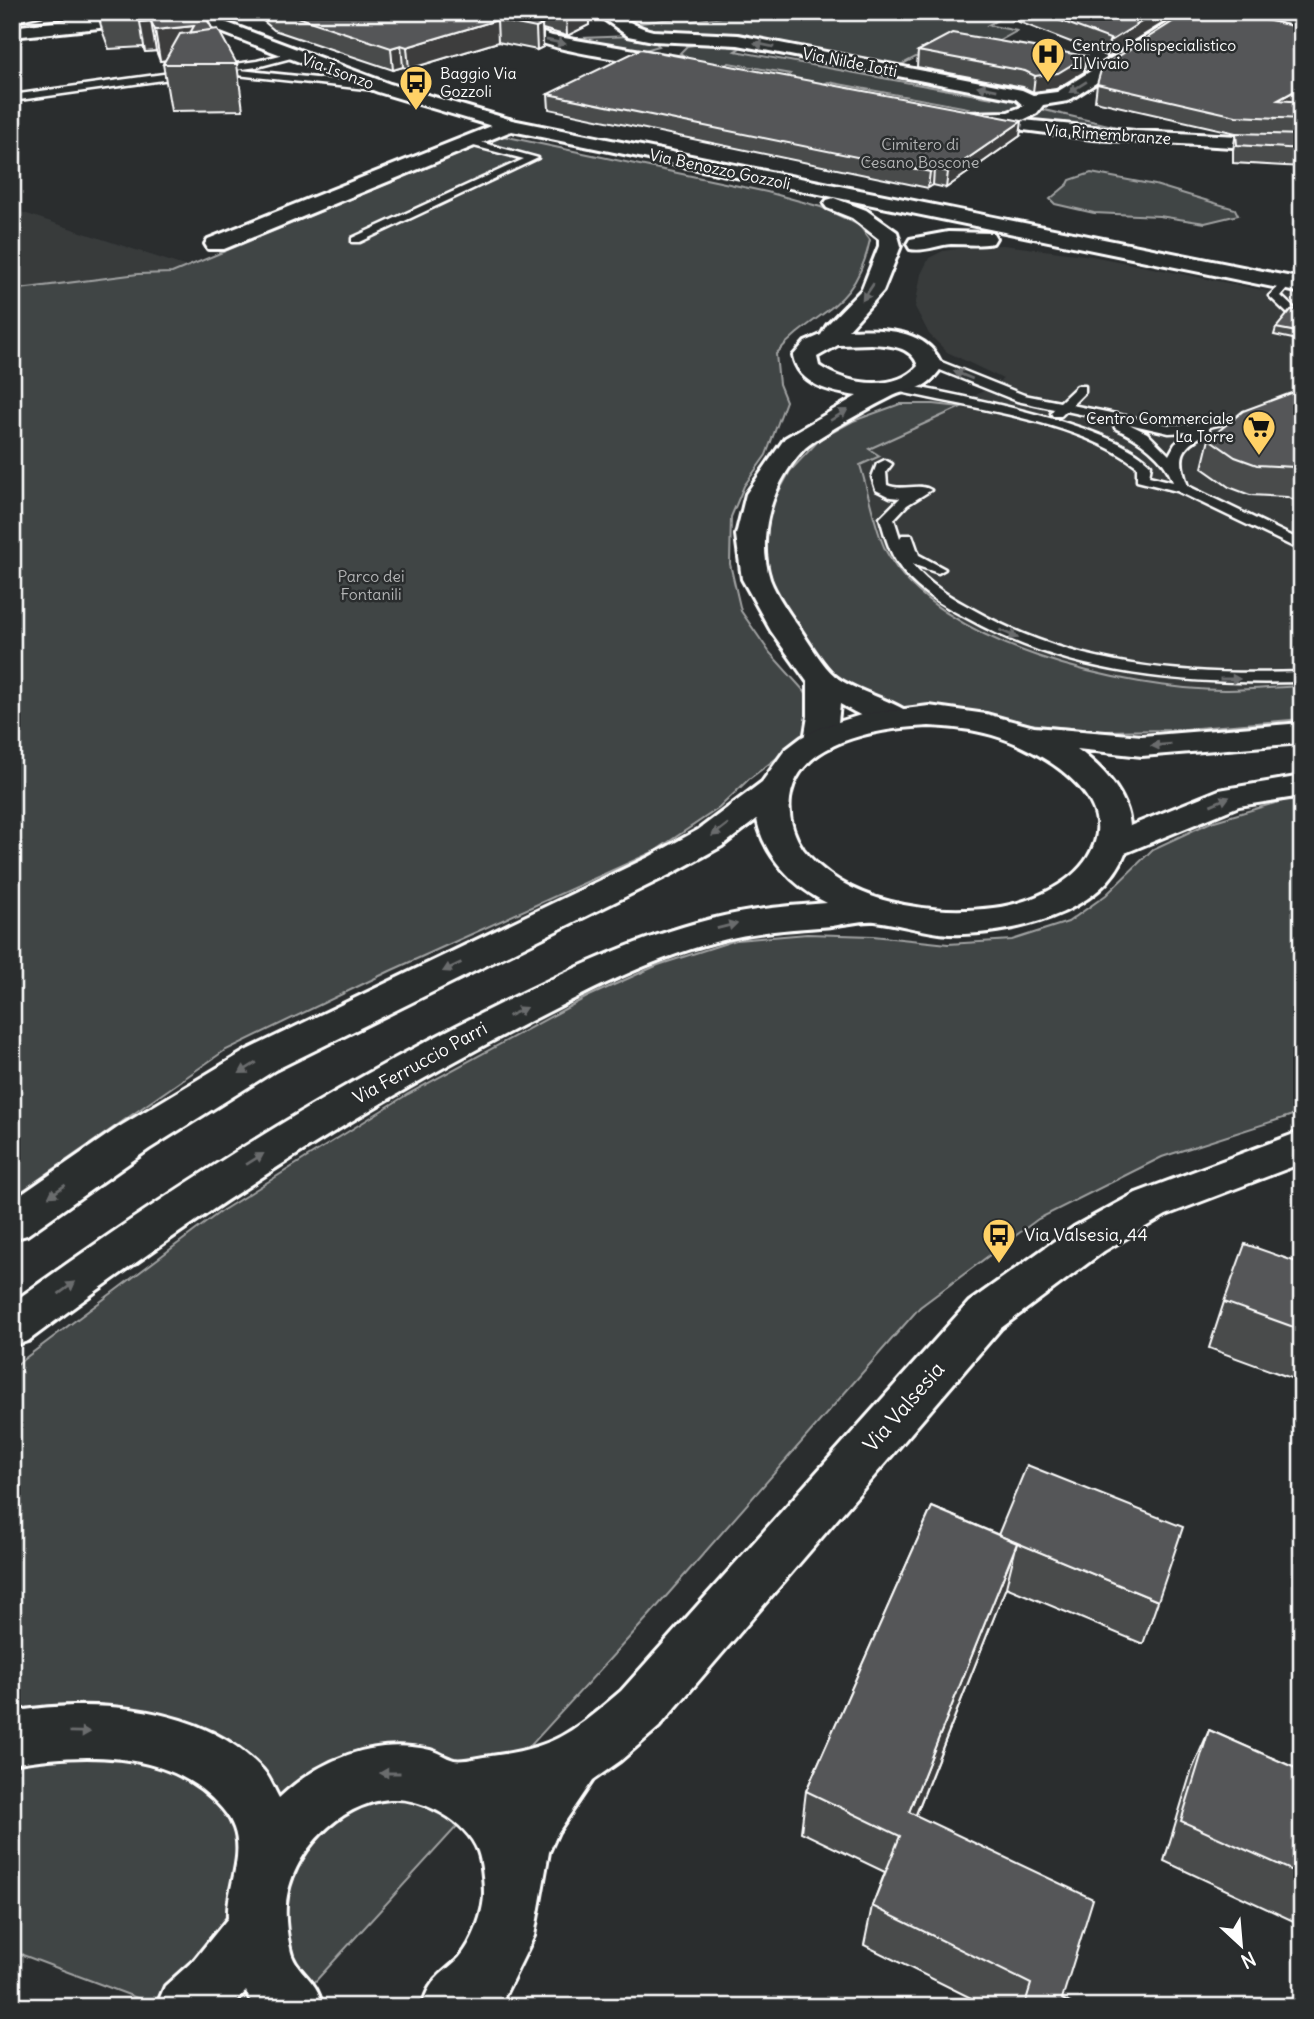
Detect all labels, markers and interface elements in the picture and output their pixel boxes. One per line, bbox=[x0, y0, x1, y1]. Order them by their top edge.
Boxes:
hospital icon: Centro Polispecialistico Il Vivaio bbox=[1029, 35, 1067, 84]
place label: Centro Polispecialistico Il Vivaio bbox=[1072, 35, 1236, 73]
one-way arrow bbox=[545, 36, 567, 47]
one-way arrow bbox=[753, 39, 775, 50]
street label: Via Nilde Iotti bbox=[801, 43, 899, 81]
street label: Via Isonzo bbox=[299, 49, 377, 93]
bus stop icon: Baggio Via Gozzoli bbox=[397, 63, 435, 112]
place label: Baggio Via Gozzoli bbox=[440, 63, 517, 101]
one-way arrow bbox=[1068, 80, 1087, 93]
one-way arrow bbox=[976, 83, 998, 94]
street label: Via Rimembranze bbox=[1044, 120, 1172, 148]
park label: Cimitero di Cesano Boscone bbox=[861, 134, 979, 172]
street label: Via Benozzo Gozzoli bbox=[648, 144, 792, 194]
one-way arrow bbox=[862, 282, 875, 302]
one-way arrow bbox=[953, 369, 974, 380]
place label: Centro Commerciale La Torre bbox=[1086, 408, 1234, 446]
supermarket icon: Centro Commerciale La Torre bbox=[1240, 408, 1278, 457]
one-way arrow bbox=[830, 409, 849, 422]
park label: Parco dei Fontanili bbox=[337, 566, 405, 604]
one-way arrow bbox=[999, 628, 1019, 640]
one-way arrow bbox=[1220, 673, 1242, 685]
one-way arrow bbox=[1149, 740, 1171, 751]
one-way arrow bbox=[1209, 796, 1230, 807]
one-way arrow bbox=[711, 823, 729, 837]
one-way arrow bbox=[716, 920, 738, 931]
one-way arrow bbox=[442, 961, 462, 972]
one-way arrow bbox=[507, 1006, 527, 1017]
street label: Via Ferruccio Parri bbox=[349, 1016, 491, 1109]
one-way arrow bbox=[239, 1061, 258, 1074]
one-way arrow bbox=[245, 1152, 264, 1165]
one-way arrow bbox=[48, 1184, 66, 1198]
bus stop icon: Via Valsesia, 44 bbox=[980, 1216, 1018, 1265]
place label: Via Valsesia, 44 bbox=[1024, 1223, 1148, 1246]
one-way arrow bbox=[58, 1281, 76, 1295]
street label: Via Valsesia bbox=[857, 1356, 950, 1457]
one-way arrow bbox=[69, 1726, 91, 1737]
one-way arrow bbox=[378, 1767, 400, 1779]
north arrow bbox=[1206, 1910, 1276, 1980]
text: N bbox=[1237, 1947, 1260, 1974]

